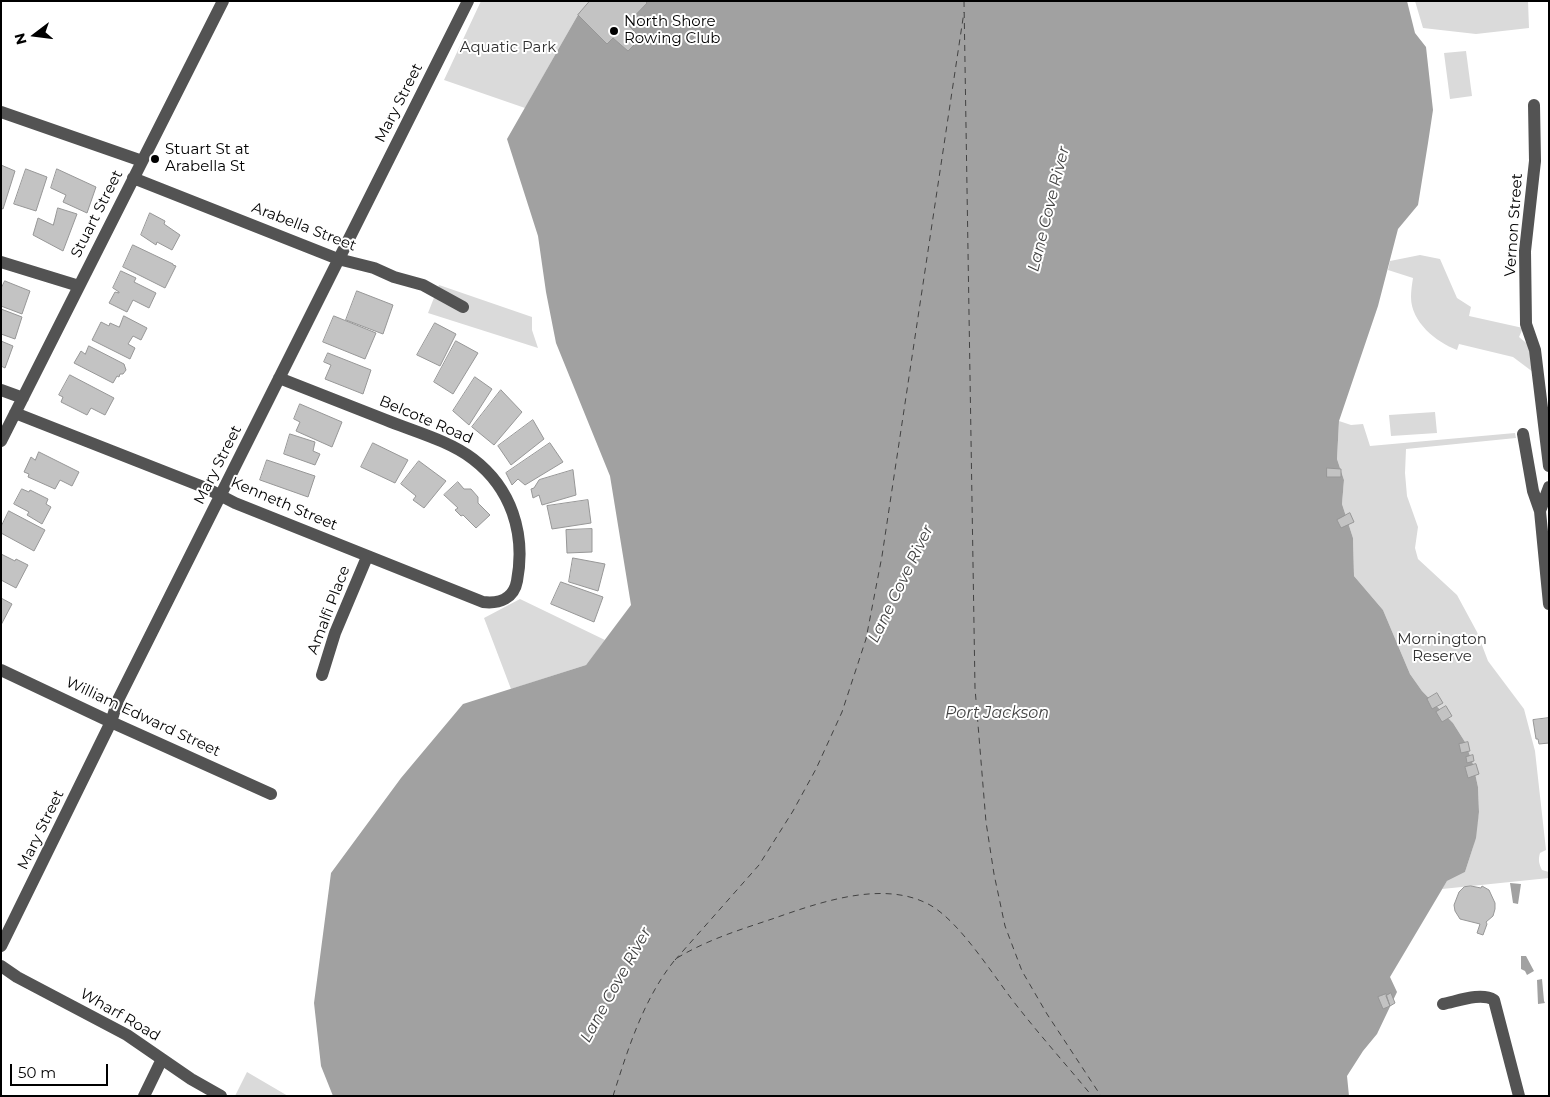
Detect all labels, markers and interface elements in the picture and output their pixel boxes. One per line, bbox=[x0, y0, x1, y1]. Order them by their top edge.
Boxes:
north arrow bbox=[10, 10, 60, 60]
place label: North Shore Rowing Club bbox=[624, 13, 721, 48]
marker: North Shore Rowing Club bbox=[608, 25, 620, 37]
text: N bbox=[10, 31, 31, 47]
park label: Aquatic Park bbox=[460, 39, 556, 57]
street label: Mary Street bbox=[371, 60, 427, 146]
place label: Stuart St at Arabella St bbox=[165, 141, 250, 176]
water label: Lane Cove River bbox=[1024, 144, 1074, 274]
marker: Stuart St at Arabella St bbox=[149, 153, 161, 165]
street label: Stuart Street bbox=[67, 167, 127, 261]
street label: Vernon Street bbox=[1501, 173, 1527, 277]
street label: Arabella Street bbox=[249, 199, 359, 255]
street label: Belcote Road bbox=[376, 392, 476, 448]
street label: Mary Street bbox=[190, 422, 246, 508]
street label: Kenneth Street bbox=[228, 473, 340, 535]
water label: Lane Cove River bbox=[864, 522, 938, 646]
street label: Amalfi Place bbox=[304, 563, 354, 657]
park label: Mornington Reserve bbox=[1397, 631, 1487, 666]
street label: William Edward Street bbox=[63, 673, 223, 761]
water label: Port Jackson bbox=[945, 703, 1049, 723]
street label: Mary Street bbox=[14, 787, 68, 873]
water label: Lane Cove River bbox=[576, 924, 656, 1046]
street label: Wharf Road bbox=[77, 985, 163, 1045]
scale bar bbox=[12, 1054, 110, 1086]
text: 50 m bbox=[18, 1063, 56, 1082]

